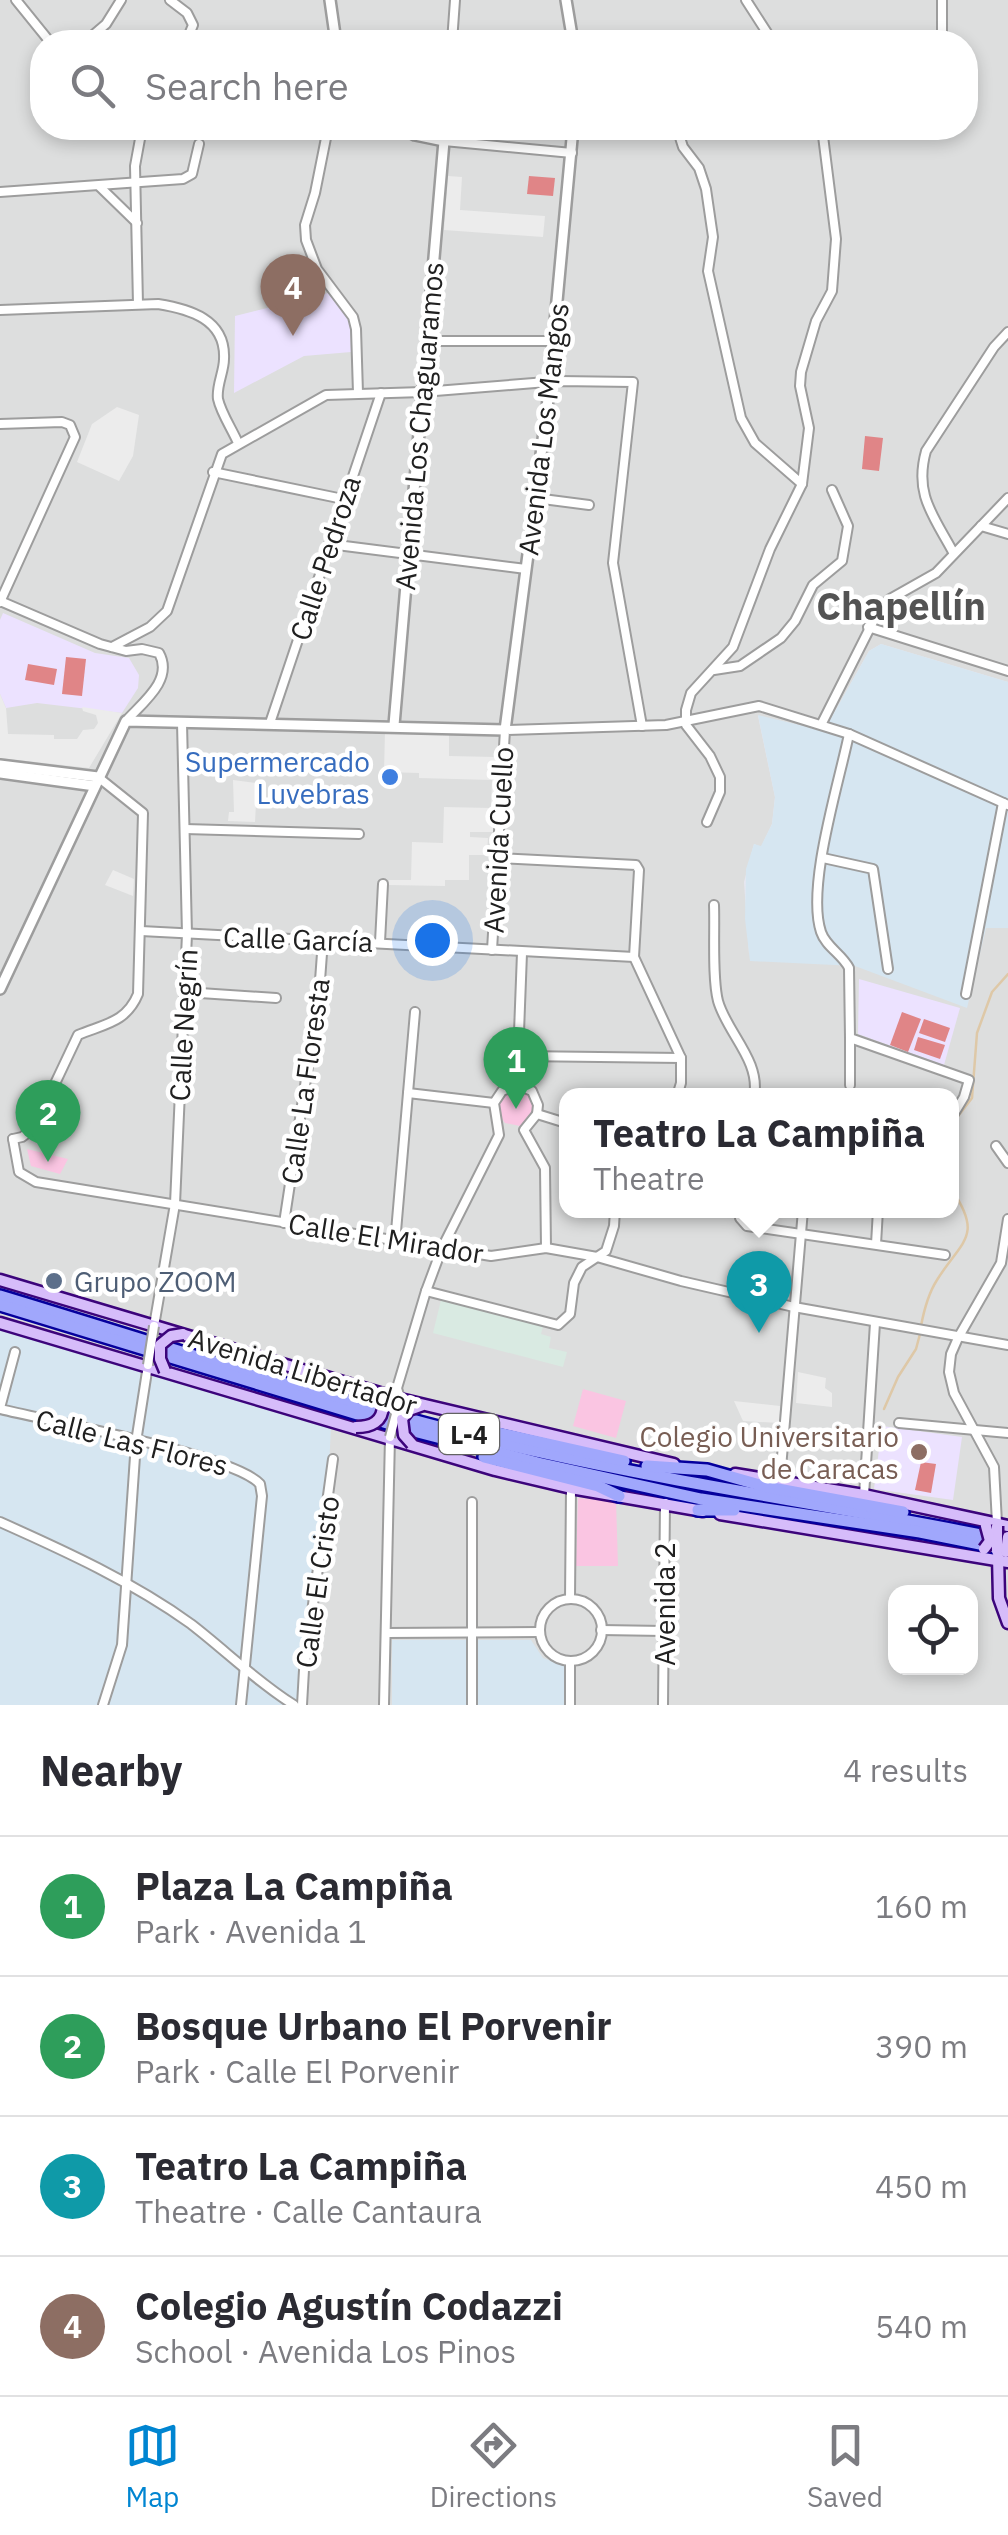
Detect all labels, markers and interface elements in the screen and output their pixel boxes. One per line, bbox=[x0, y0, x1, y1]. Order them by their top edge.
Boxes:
search box bbox=[30, 30, 978, 140]
icon: search bbox=[65, 58, 120, 113]
text: Search here bbox=[145, 61, 349, 110]
pin: 4 bbox=[260, 254, 326, 336]
street label: Avenida Los Chaguaramos bbox=[386, 260, 452, 592]
street label: Avenida Los Mangos bbox=[509, 301, 577, 557]
street label: Calle Pedroza bbox=[281, 471, 369, 645]
district label: Chapellín bbox=[816, 581, 986, 630]
place label: Supermercado Luvebras bbox=[185, 743, 370, 812]
street label: Avenida Cuello bbox=[475, 746, 521, 934]
marker: Supermercado Luvebras bbox=[379, 766, 401, 788]
your location bbox=[407, 915, 458, 966]
street label: Calle García bbox=[222, 918, 374, 960]
street label: Calle Negrín bbox=[161, 948, 205, 1102]
street label: Calle La Floresta bbox=[272, 976, 338, 1186]
pin: 1 bbox=[484, 1026, 548, 1109]
pin: 2 bbox=[15, 1080, 80, 1162]
popup bbox=[559, 1088, 959, 1218]
text: Teatro La Campiña bbox=[593, 1108, 925, 1157]
text: Theatre bbox=[593, 1157, 705, 1199]
street label: Calle El Mirador bbox=[286, 1204, 486, 1272]
pin: 3 bbox=[726, 1250, 792, 1333]
place label: Grupo ZOOM bbox=[74, 1263, 236, 1300]
marker: Grupo ZOOM bbox=[43, 1270, 65, 1292]
street label: Avenida Libertador bbox=[184, 1319, 422, 1423]
street label: Calle Las Flores bbox=[32, 1400, 232, 1484]
road number: L-4 bbox=[439, 1414, 499, 1454]
place label: Colegio Universitario de Caracas bbox=[639, 1418, 899, 1487]
marker: Colegio Universitario de Caracas bbox=[908, 1441, 930, 1463]
street label: Calle El Cristo bbox=[287, 1494, 347, 1670]
street label: Avenida 2 bbox=[646, 1542, 683, 1666]
map controls bbox=[888, 1585, 978, 1675]
button: locate bbox=[888, 1585, 978, 1675]
text: Nearby bbox=[40, 1743, 182, 1798]
text: 4 results bbox=[843, 1749, 968, 1791]
text: Plaza La Campiña bbox=[135, 1861, 453, 1910]
text: 1 bbox=[63, 1885, 82, 1927]
text: 160 m bbox=[875, 1885, 968, 1927]
text: Park · Avenida 1 bbox=[135, 1910, 367, 1952]
text: Bosque Urbano El Porvenir bbox=[135, 2001, 612, 2050]
text: 2 bbox=[63, 2025, 82, 2067]
text: 390 m bbox=[875, 2025, 968, 2067]
text: Park · Calle El Porvenir bbox=[135, 2050, 459, 2092]
text: Teatro La Campiña bbox=[135, 2141, 467, 2190]
text: 3 bbox=[63, 2165, 82, 2207]
text: 450 m bbox=[875, 2165, 968, 2207]
text: Theatre · Calle Cantaura bbox=[135, 2190, 482, 2232]
text: Colegio Agustín Codazzi bbox=[135, 2281, 563, 2330]
text: 4 bbox=[63, 2305, 82, 2347]
text: 540 m bbox=[875, 2305, 968, 2347]
text: School · Avenida Los Pinos bbox=[135, 2330, 516, 2372]
tab: Map bbox=[125, 2418, 180, 2515]
tab: Directions bbox=[430, 2418, 557, 2515]
tab: Saved bbox=[807, 2418, 883, 2515]

